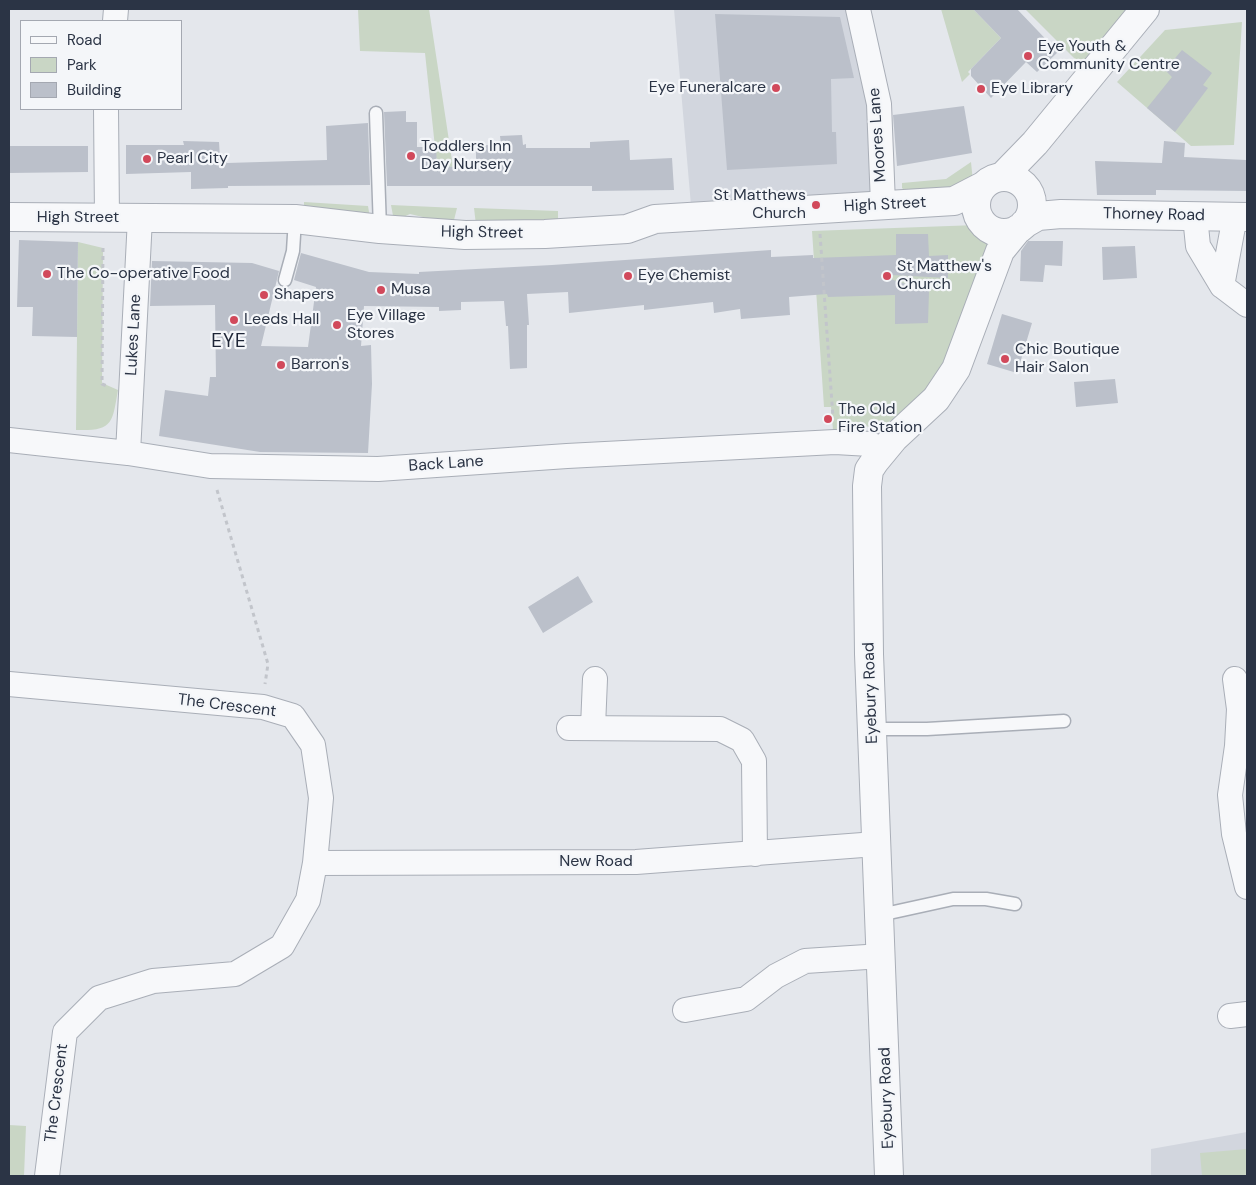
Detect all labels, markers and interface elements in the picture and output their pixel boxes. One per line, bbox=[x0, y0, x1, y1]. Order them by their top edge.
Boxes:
legend bbox=[20, 20, 182, 110]
text: Road bbox=[67, 30, 102, 50]
place label: Eye Youth & Community Centre bbox=[1038, 37, 1180, 75]
marker: Eye Youth & Community Centre bbox=[1022, 50, 1034, 62]
text: Park bbox=[67, 55, 97, 75]
place label: Eye Funeralcare bbox=[649, 78, 766, 98]
place label: Eye Library bbox=[991, 79, 1073, 99]
text: Building bbox=[67, 80, 122, 100]
marker: Eye Funeralcare bbox=[770, 82, 782, 94]
marker: Eye Library bbox=[975, 83, 987, 95]
street label: Moores Lane bbox=[865, 87, 891, 183]
place label: Toddlers Inn Day Nursery bbox=[421, 137, 512, 175]
place label: Pearl City bbox=[157, 149, 228, 169]
marker: Toddlers Inn Day Nursery bbox=[405, 150, 417, 162]
marker: Pearl City bbox=[141, 153, 153, 165]
place label: St Matthews Church bbox=[714, 186, 806, 224]
street label: High Street bbox=[843, 193, 927, 217]
marker: St Matthews Church bbox=[810, 199, 822, 211]
street label: Thorney Road bbox=[1103, 205, 1205, 225]
street label: High Street bbox=[37, 208, 119, 228]
street label: High Street bbox=[441, 223, 523, 243]
place label: St Matthew's Church bbox=[897, 257, 992, 295]
place label: The Co-operative Food bbox=[57, 264, 230, 284]
place label: Eye Chemist bbox=[638, 266, 730, 286]
marker: The Co-operative Food bbox=[41, 268, 53, 280]
marker: Eye Chemist bbox=[622, 270, 634, 282]
marker: St Matthew's Church bbox=[881, 270, 893, 282]
place label: Musa bbox=[391, 280, 430, 300]
marker: Musa bbox=[375, 284, 387, 296]
place label: Shapers bbox=[274, 285, 334, 305]
marker: Shapers bbox=[258, 289, 270, 301]
street label: Lukes Lane bbox=[122, 294, 146, 376]
place label: Eye Village Stores bbox=[347, 306, 426, 344]
place label: Leeds Hall bbox=[244, 310, 319, 330]
marker: Leeds Hall bbox=[228, 314, 240, 326]
marker: Eye Village Stores bbox=[331, 319, 343, 331]
district label: EYE bbox=[211, 331, 247, 353]
place label: Chic Boutique Hair Salon bbox=[1015, 340, 1120, 378]
marker: Chic Boutique Hair Salon bbox=[999, 353, 1011, 365]
place label: Barron's bbox=[291, 355, 349, 375]
marker: Barron's bbox=[275, 359, 287, 371]
place label: The Old Fire Station bbox=[838, 400, 922, 438]
marker: The Old Fire Station bbox=[822, 413, 834, 425]
street label: Back Lane bbox=[408, 452, 484, 476]
street label: Eyebury Road bbox=[860, 642, 882, 744]
street label: The Crescent bbox=[176, 690, 278, 722]
street label: New Road bbox=[559, 852, 633, 872]
street label: The Crescent bbox=[41, 1042, 73, 1144]
street label: Eyebury Road bbox=[876, 1047, 898, 1149]

